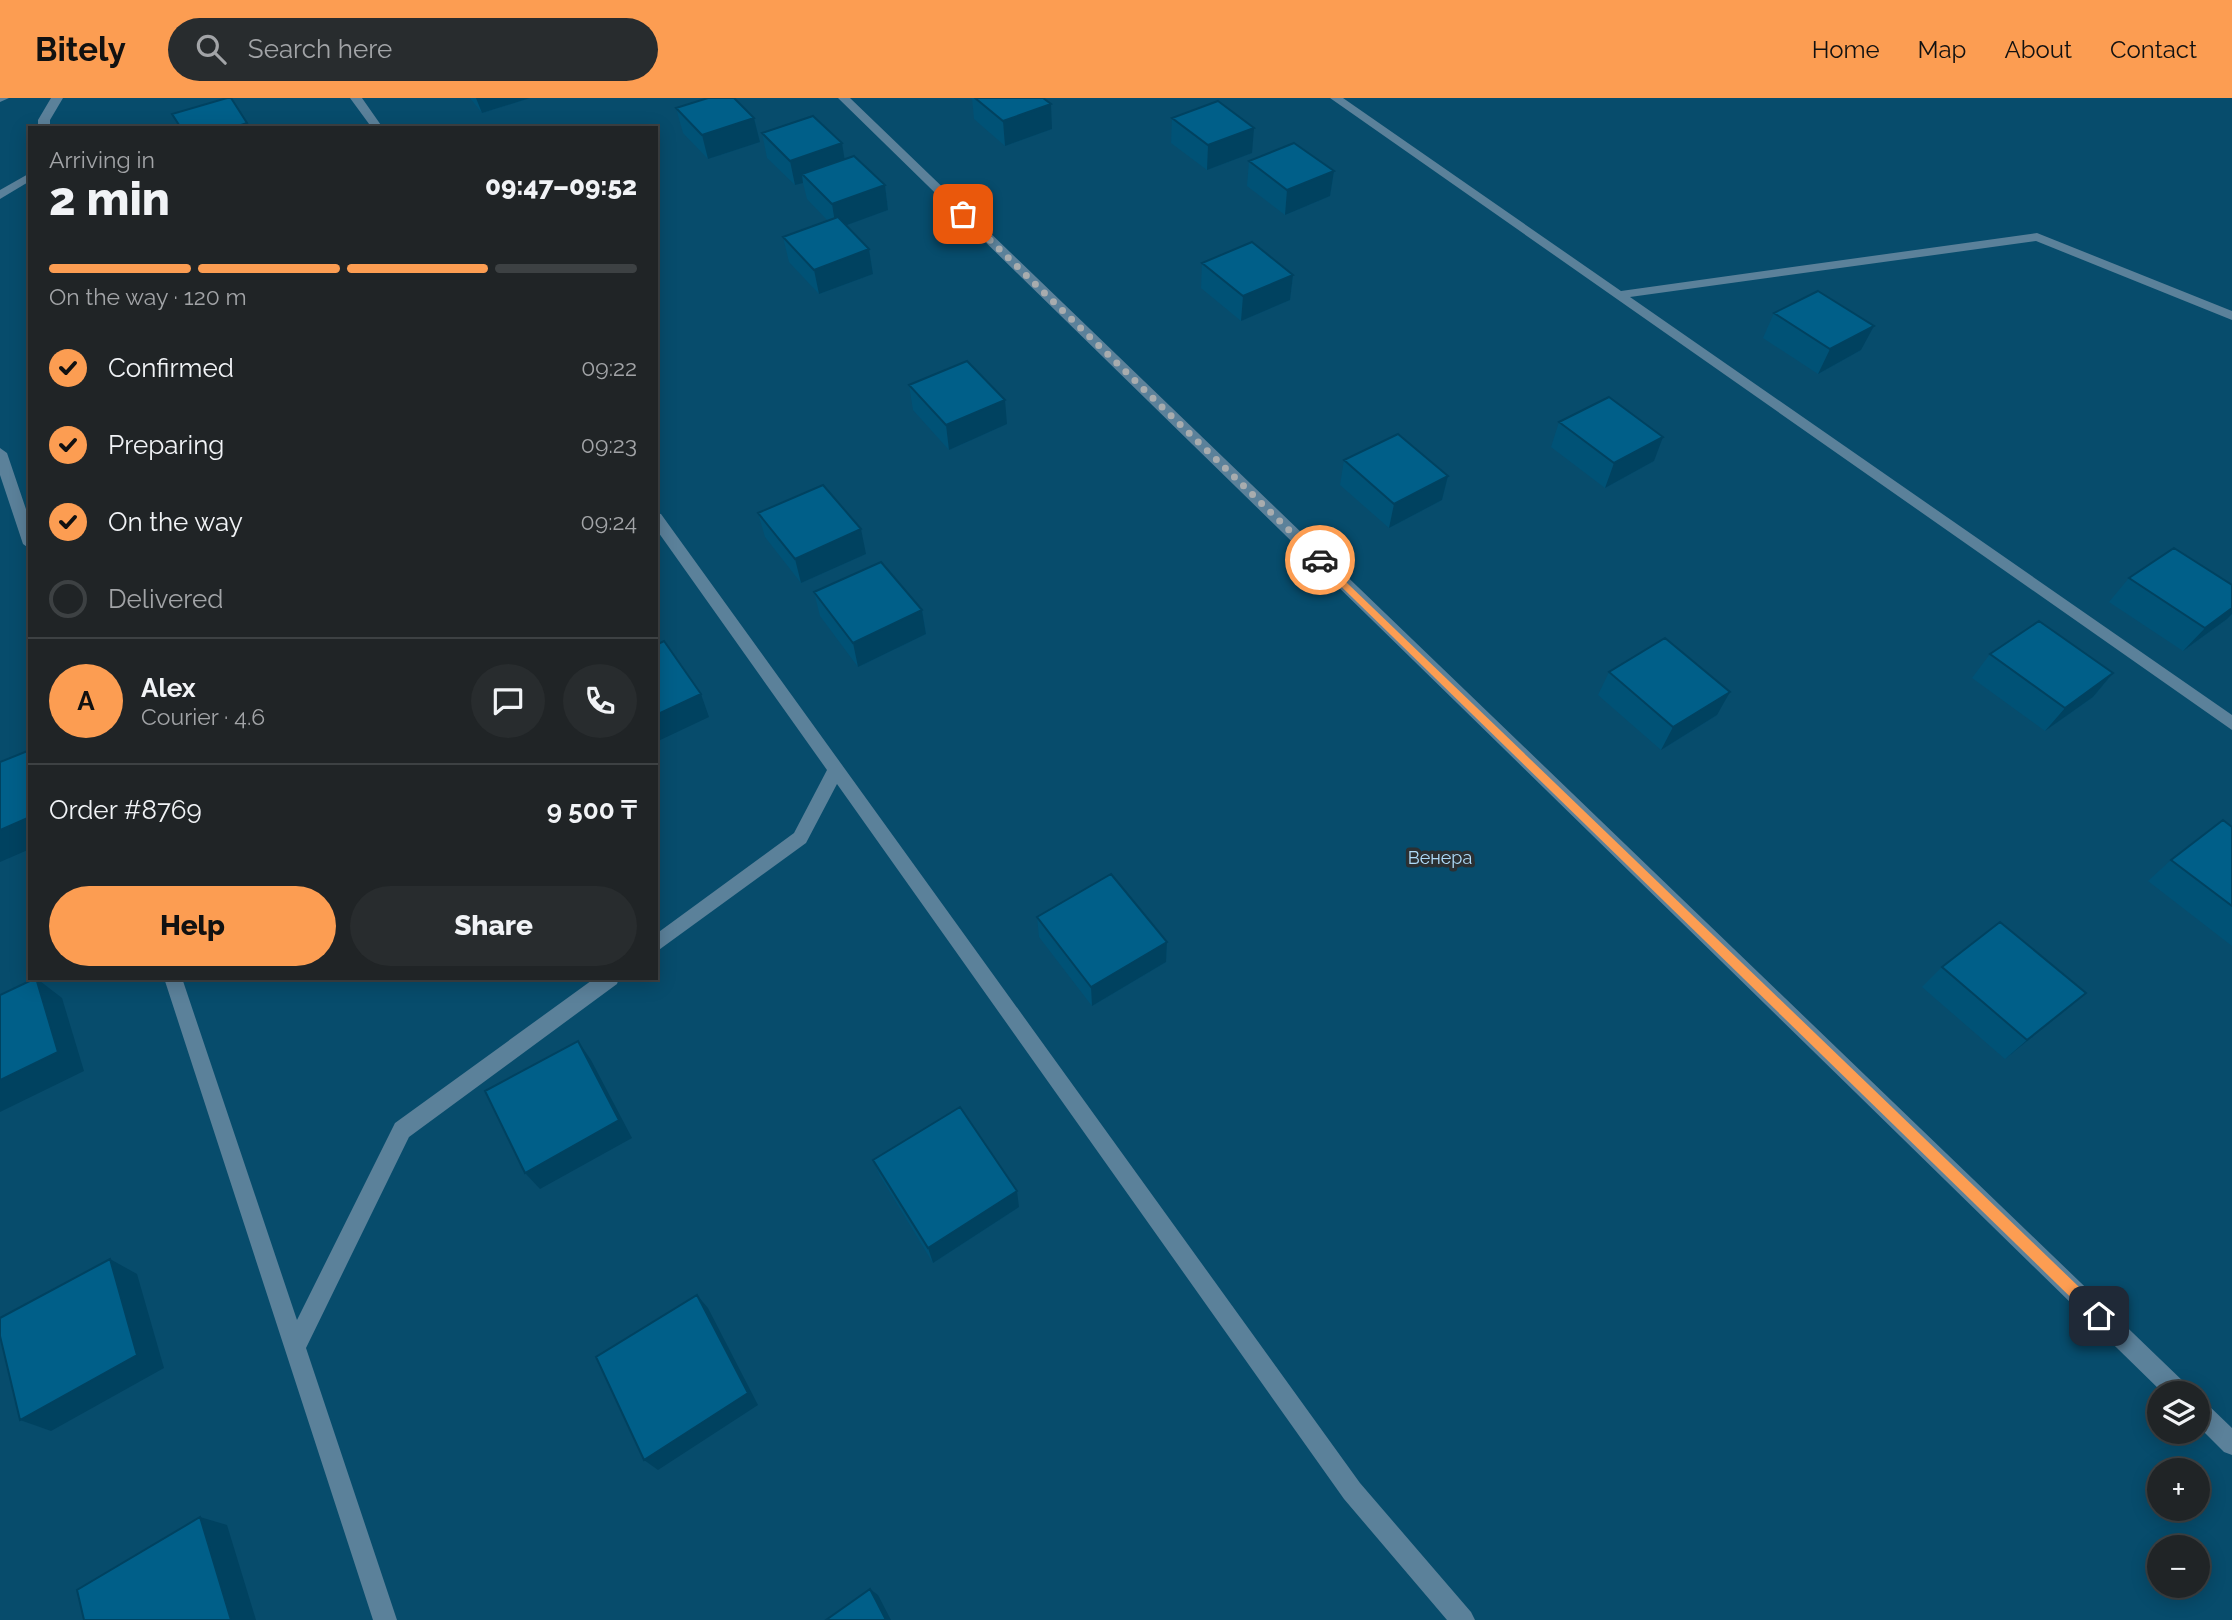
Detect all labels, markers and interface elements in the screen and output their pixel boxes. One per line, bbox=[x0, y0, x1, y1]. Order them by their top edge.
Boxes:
search box bbox=[168, 18, 658, 81]
text: Bitely bbox=[35, 30, 126, 69]
icon: search bbox=[192, 30, 230, 68]
text: Search here bbox=[248, 34, 392, 64]
text: Home bbox=[1812, 35, 1880, 64]
text: Map bbox=[1918, 35, 1966, 64]
text: About bbox=[2004, 35, 2072, 64]
text: Contact bbox=[2110, 35, 2197, 64]
text: Arriving in bbox=[49, 146, 155, 173]
text: 09:47–09:52 bbox=[485, 171, 637, 201]
text: 2 min bbox=[49, 172, 170, 226]
pin bbox=[933, 184, 993, 244]
icon: bag bbox=[944, 195, 982, 233]
text: On the way · 120 m bbox=[49, 283, 247, 310]
icon: check bbox=[49, 349, 87, 387]
text: Confirmed bbox=[108, 353, 234, 383]
text: 09:22 bbox=[581, 354, 637, 381]
icon: check bbox=[49, 426, 87, 464]
text: Preparing bbox=[108, 430, 224, 460]
text: 09:23 bbox=[581, 431, 637, 458]
icon: check bbox=[49, 503, 87, 541]
text: On the way bbox=[108, 507, 243, 537]
text: 09:24 bbox=[581, 508, 637, 535]
courier bbox=[1285, 525, 1355, 595]
icon: car bbox=[1301, 541, 1339, 579]
text: Delivered bbox=[108, 584, 223, 614]
button: chat bbox=[471, 664, 545, 738]
button: phone bbox=[563, 664, 637, 738]
text: Alex bbox=[141, 673, 196, 703]
text: A bbox=[77, 686, 95, 716]
text: Courier · 4.6 bbox=[141, 703, 265, 730]
text: Order #8769 bbox=[49, 795, 202, 825]
text: 9 500 ₸ bbox=[547, 795, 637, 825]
park label: Венера bbox=[1408, 847, 1472, 868]
button: Help bbox=[49, 886, 336, 966]
button: Share bbox=[350, 886, 637, 966]
pin bbox=[2069, 1286, 2129, 1346]
icon: home bbox=[2080, 1297, 2118, 1335]
map controls bbox=[2147, 1381, 2210, 1598]
button: layers bbox=[2147, 1381, 2210, 1444]
button: + bbox=[2147, 1458, 2210, 1521]
button: − bbox=[2147, 1535, 2210, 1598]

